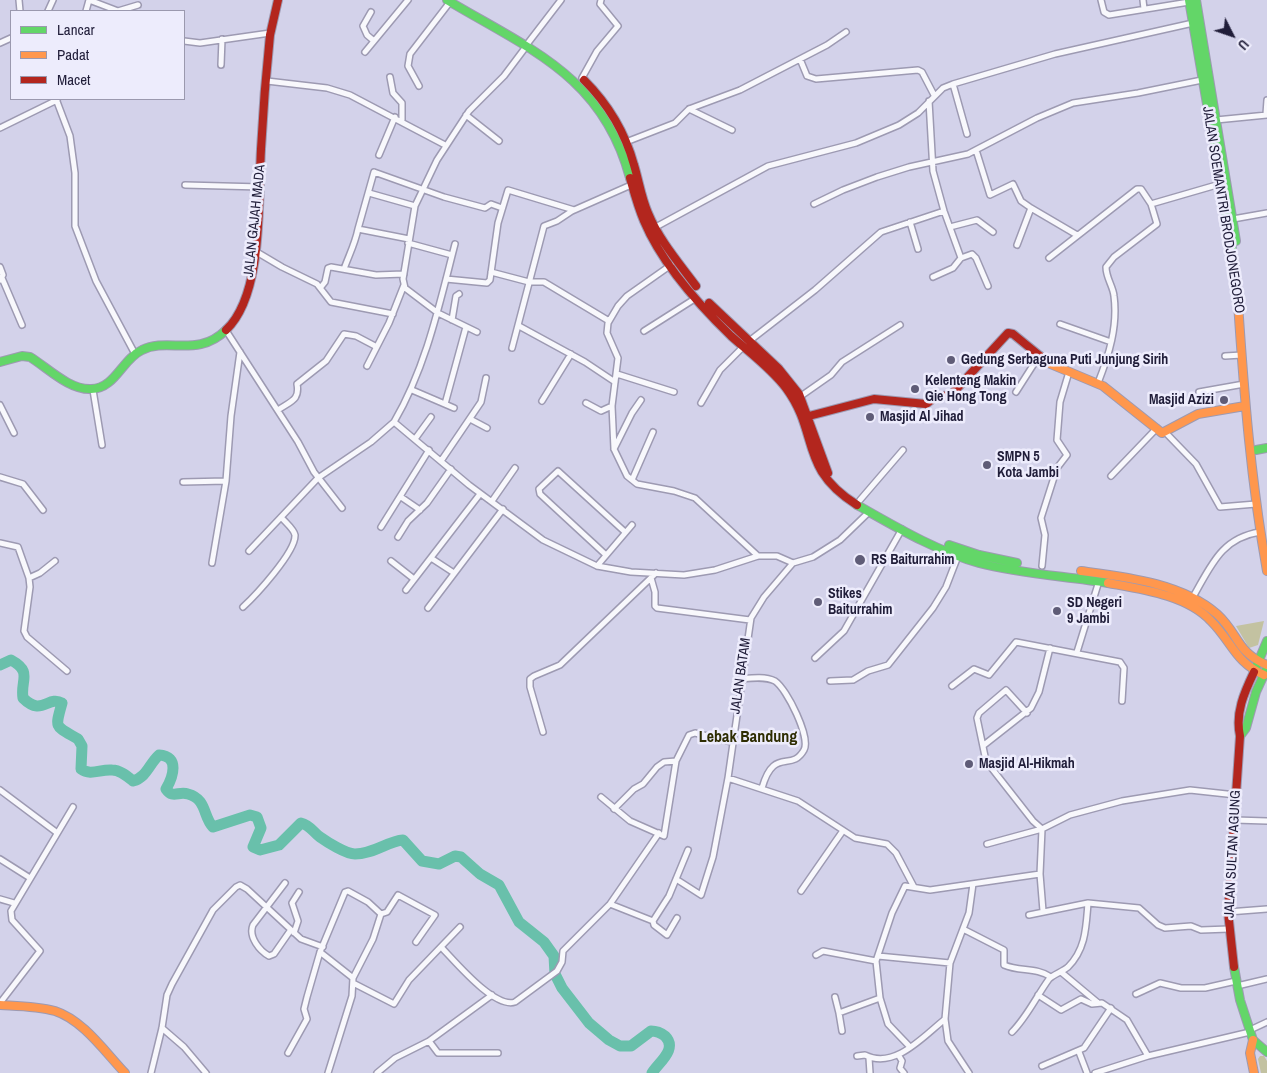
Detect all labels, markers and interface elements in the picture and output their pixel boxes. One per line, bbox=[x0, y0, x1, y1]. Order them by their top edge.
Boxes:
legend bbox=[10, 10, 185, 100]
north arrow bbox=[1207, 10, 1257, 60]
text: Lancar bbox=[57, 19, 95, 40]
text: U bbox=[1234, 36, 1253, 54]
text: Padat bbox=[57, 44, 89, 65]
text: Macet bbox=[57, 69, 91, 90]
street label: JALAN SOEMANTRI BRODJONEGORO bbox=[1198, 105, 1248, 315]
street label: JALAN GAJAH MADA bbox=[241, 164, 269, 278]
place label: Gedung Serbaguna Puti Junjung Sirih bbox=[961, 352, 1168, 368]
marker: Gedung Serbaguna Puti Junjung Sirih bbox=[945, 354, 957, 366]
place label: Kelenteng Makin Gie Hong Tong bbox=[925, 373, 1016, 406]
marker: Kelenteng Makin Gie Hong Tong bbox=[909, 383, 921, 395]
place label: Masjid Azizi bbox=[1149, 392, 1214, 408]
marker: Masjid Azizi bbox=[1218, 394, 1230, 406]
place label: Masjid Al Jihad bbox=[880, 409, 964, 425]
marker: Masjid Al Jihad bbox=[864, 411, 876, 423]
place label: SMPN 5 Kota Jambi bbox=[997, 449, 1059, 482]
marker: SMPN 5 Kota Jambi bbox=[981, 459, 993, 471]
place label: RS Baiturrahim bbox=[871, 552, 955, 568]
marker: RS Baiturrahim bbox=[853, 553, 867, 567]
place label: Stikes Baiturrahim bbox=[828, 586, 892, 618]
place label: SD Negeri 9 Jambi bbox=[1067, 595, 1122, 628]
marker: Stikes Baiturrahim bbox=[812, 596, 824, 608]
marker: SD Negeri 9 Jambi bbox=[1051, 605, 1063, 617]
street label: JALAN BATAM bbox=[727, 637, 755, 715]
district label: Lebak Bandung bbox=[699, 728, 797, 748]
place label: Masjid Al-Hikmah bbox=[979, 756, 1075, 772]
marker: Masjid Al-Hikmah bbox=[963, 758, 975, 770]
street label: JALAN SULTAN AGUNG bbox=[1221, 790, 1245, 918]

